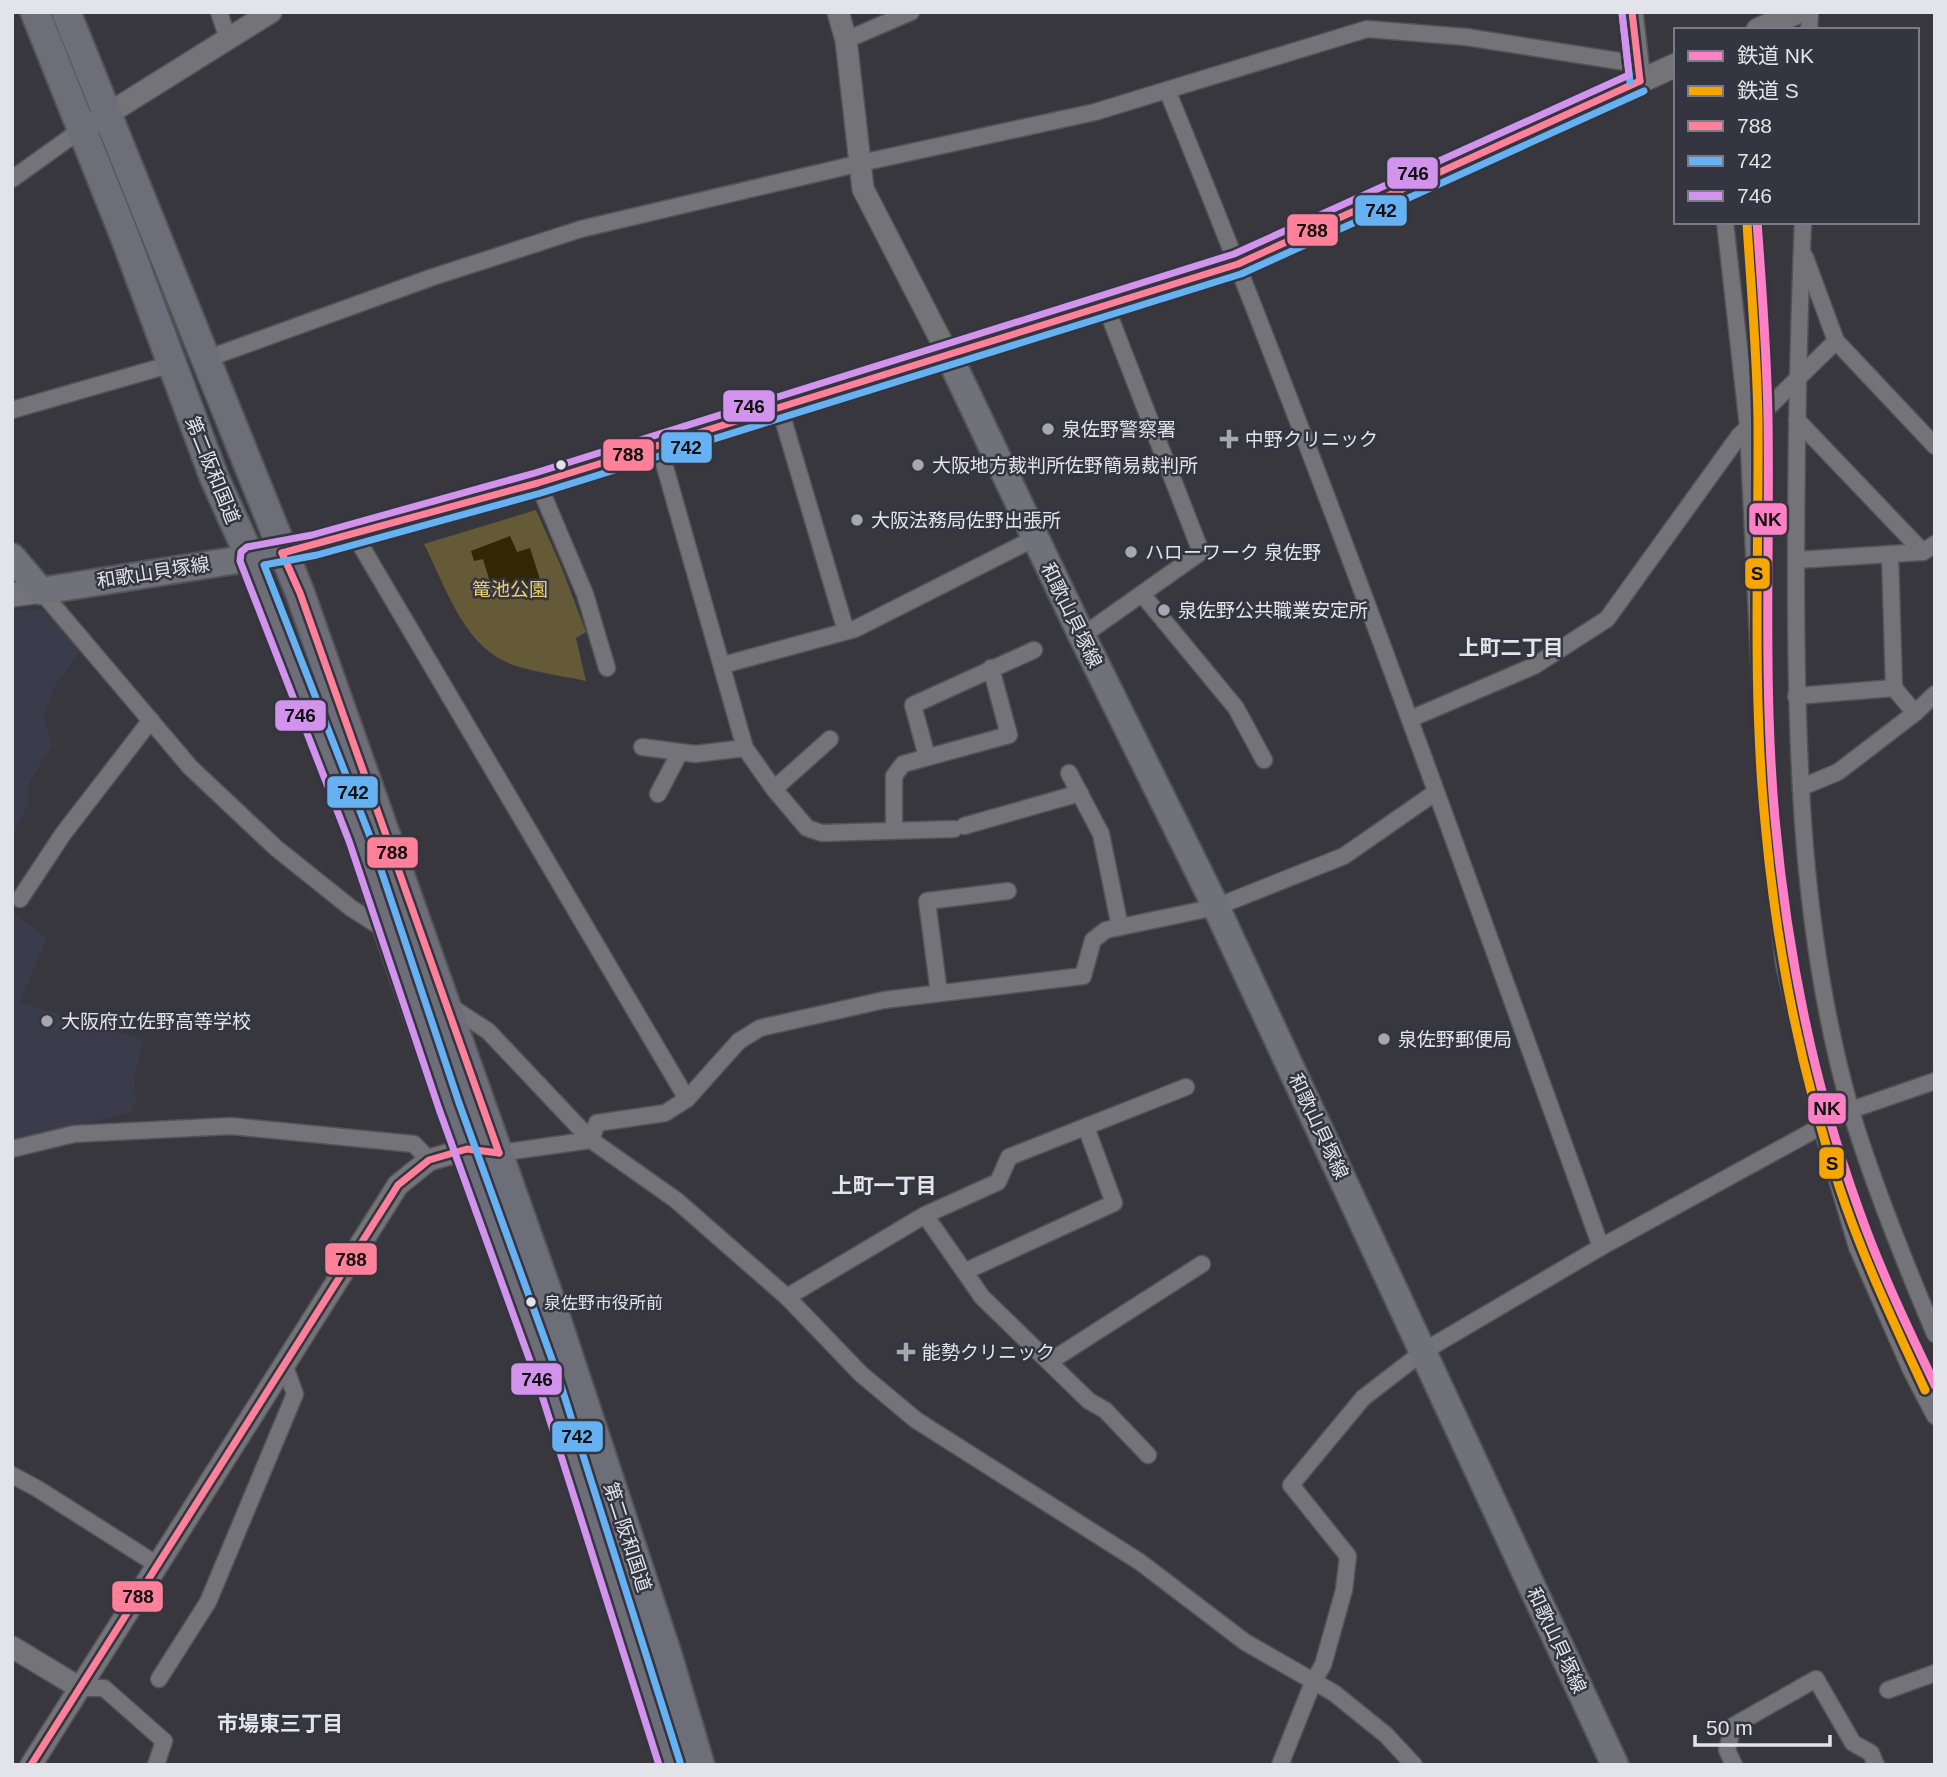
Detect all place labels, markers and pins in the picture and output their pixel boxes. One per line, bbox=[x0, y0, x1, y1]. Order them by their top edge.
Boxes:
place label: 泉佐野警察署 bbox=[1062, 419, 1176, 440]
marker: 泉佐野警察署 bbox=[1040, 421, 1056, 437]
marker: 中野クリニック bbox=[1219, 429, 1239, 449]
place label: 中野クリニック bbox=[1245, 429, 1378, 450]
place label: 大阪地方裁判所佐野簡易裁判所 bbox=[932, 455, 1198, 476]
marker: 大阪地方裁判所佐野簡易裁判所 bbox=[910, 457, 926, 473]
unlabelled marker bbox=[554, 458, 568, 472]
place label: 大阪法務局佐野出張所 bbox=[871, 510, 1061, 531]
marker: 大阪法務局佐野出張所 bbox=[849, 512, 865, 528]
place label: ハローワーク 泉佐野 bbox=[1145, 542, 1321, 563]
marker: ハローワーク 泉佐野 bbox=[1123, 544, 1139, 560]
place label: 泉佐野公共職業安定所 bbox=[1178, 600, 1368, 621]
marker: 泉佐野公共職業安定所 bbox=[1156, 602, 1172, 618]
place label: 大阪府立佐野高等学校 bbox=[61, 1011, 251, 1032]
marker: 大阪府立佐野高等学校 bbox=[39, 1013, 55, 1029]
place label: 泉佐野郵便局 bbox=[1398, 1029, 1512, 1050]
marker: 泉佐野郵便局 bbox=[1376, 1031, 1392, 1047]
place label: 泉佐野市役所前 bbox=[544, 1294, 663, 1313]
marker: 泉佐野市役所前 bbox=[524, 1295, 538, 1309]
marker: 能勢クリニック bbox=[896, 1342, 916, 1362]
place label: 能勢クリニック bbox=[922, 1342, 1055, 1363]

